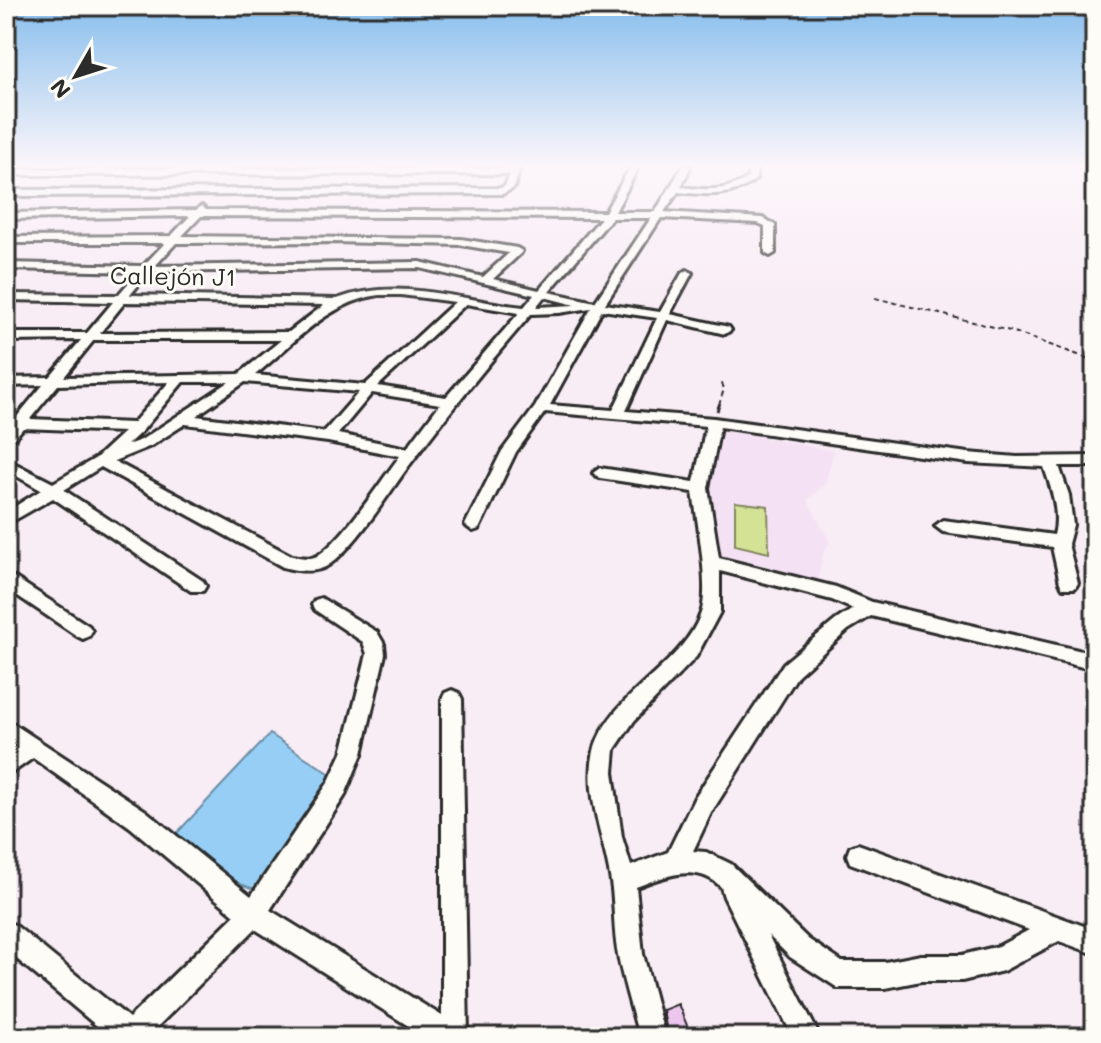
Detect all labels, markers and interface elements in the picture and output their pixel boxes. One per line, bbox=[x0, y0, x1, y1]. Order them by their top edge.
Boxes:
north arrow bbox=[36, 36, 116, 116]
text: N bbox=[44, 73, 77, 105]
street label: Callejón J1 bbox=[110, 259, 236, 292]

